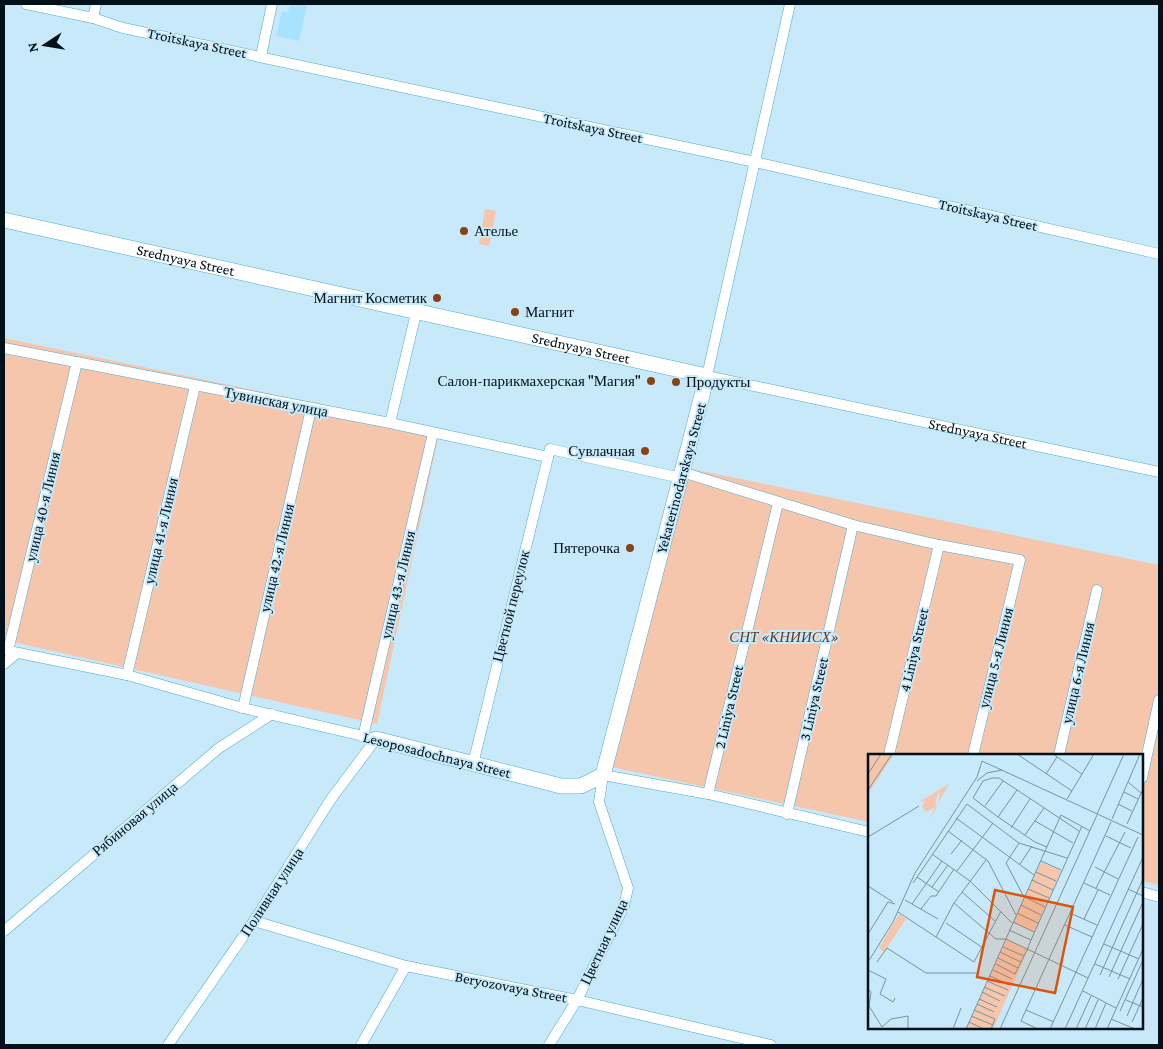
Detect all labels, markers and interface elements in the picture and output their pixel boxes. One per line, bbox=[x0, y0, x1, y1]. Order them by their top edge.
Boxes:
north arrow bbox=[20, 20, 70, 70]
street label: Troitskaya Street bbox=[146, 25, 249, 63]
text: N bbox=[23, 41, 41, 54]
street label: Troitskaya Street bbox=[542, 110, 645, 148]
street label: Troitskaya Street bbox=[937, 196, 1040, 235]
place label: Ателье bbox=[474, 223, 519, 239]
marker: Ателье bbox=[458, 225, 470, 237]
street label: Srednyaya Street bbox=[135, 242, 237, 279]
place label: Магнит Косметик bbox=[314, 290, 428, 306]
marker: Магнит Косметик bbox=[431, 292, 443, 304]
place label: Магнит bbox=[525, 304, 574, 320]
marker: Магнит bbox=[509, 306, 521, 318]
street label: Srednyaya Street bbox=[530, 329, 633, 367]
place label: Салон-парикмахерская "Магия" bbox=[437, 373, 641, 389]
place label: Продукты bbox=[686, 374, 750, 390]
marker: Салон-парикмахерская "Магия" bbox=[645, 375, 657, 387]
marker: Продукты bbox=[670, 376, 682, 388]
street label: Тувинская улица bbox=[222, 384, 330, 420]
street label: Yekaterinodarskaya Street bbox=[653, 400, 710, 555]
street label: Srednyaya Street bbox=[927, 415, 1029, 452]
place label: Сувлачная bbox=[568, 443, 635, 459]
marker: Сувлачная bbox=[639, 445, 651, 457]
street label: улица 40-я Линия bbox=[23, 450, 63, 564]
street label: улица 41-я Линия bbox=[141, 476, 181, 586]
street label: улица 42-я Линия bbox=[257, 502, 297, 614]
street label: улица 43-я Линия bbox=[378, 529, 418, 641]
place label: Пятерочка bbox=[553, 540, 620, 556]
marker: Пятерочка bbox=[624, 542, 636, 554]
street label: Цветной переулок bbox=[489, 548, 533, 664]
street label: 4 Liniya Street bbox=[897, 606, 933, 694]
street label: улица 5-я Линия bbox=[976, 606, 1016, 710]
street label: улица 6-я Линия bbox=[1059, 621, 1097, 725]
park label: СНТ «КНИИСХ» bbox=[729, 629, 839, 645]
street label: 3 Liniya Street bbox=[797, 655, 833, 742]
street label: 2 Liniya Street bbox=[712, 663, 748, 750]
street label: Lesoposadochnaya Street bbox=[361, 729, 514, 782]
inset map bbox=[868, 754, 1143, 1029]
street label: Рябиновая улица bbox=[89, 779, 181, 859]
street label: Поливная улица bbox=[237, 845, 307, 939]
street label: Цветная улица bbox=[577, 896, 631, 987]
street label: Beryozovaya Street bbox=[454, 968, 569, 1007]

